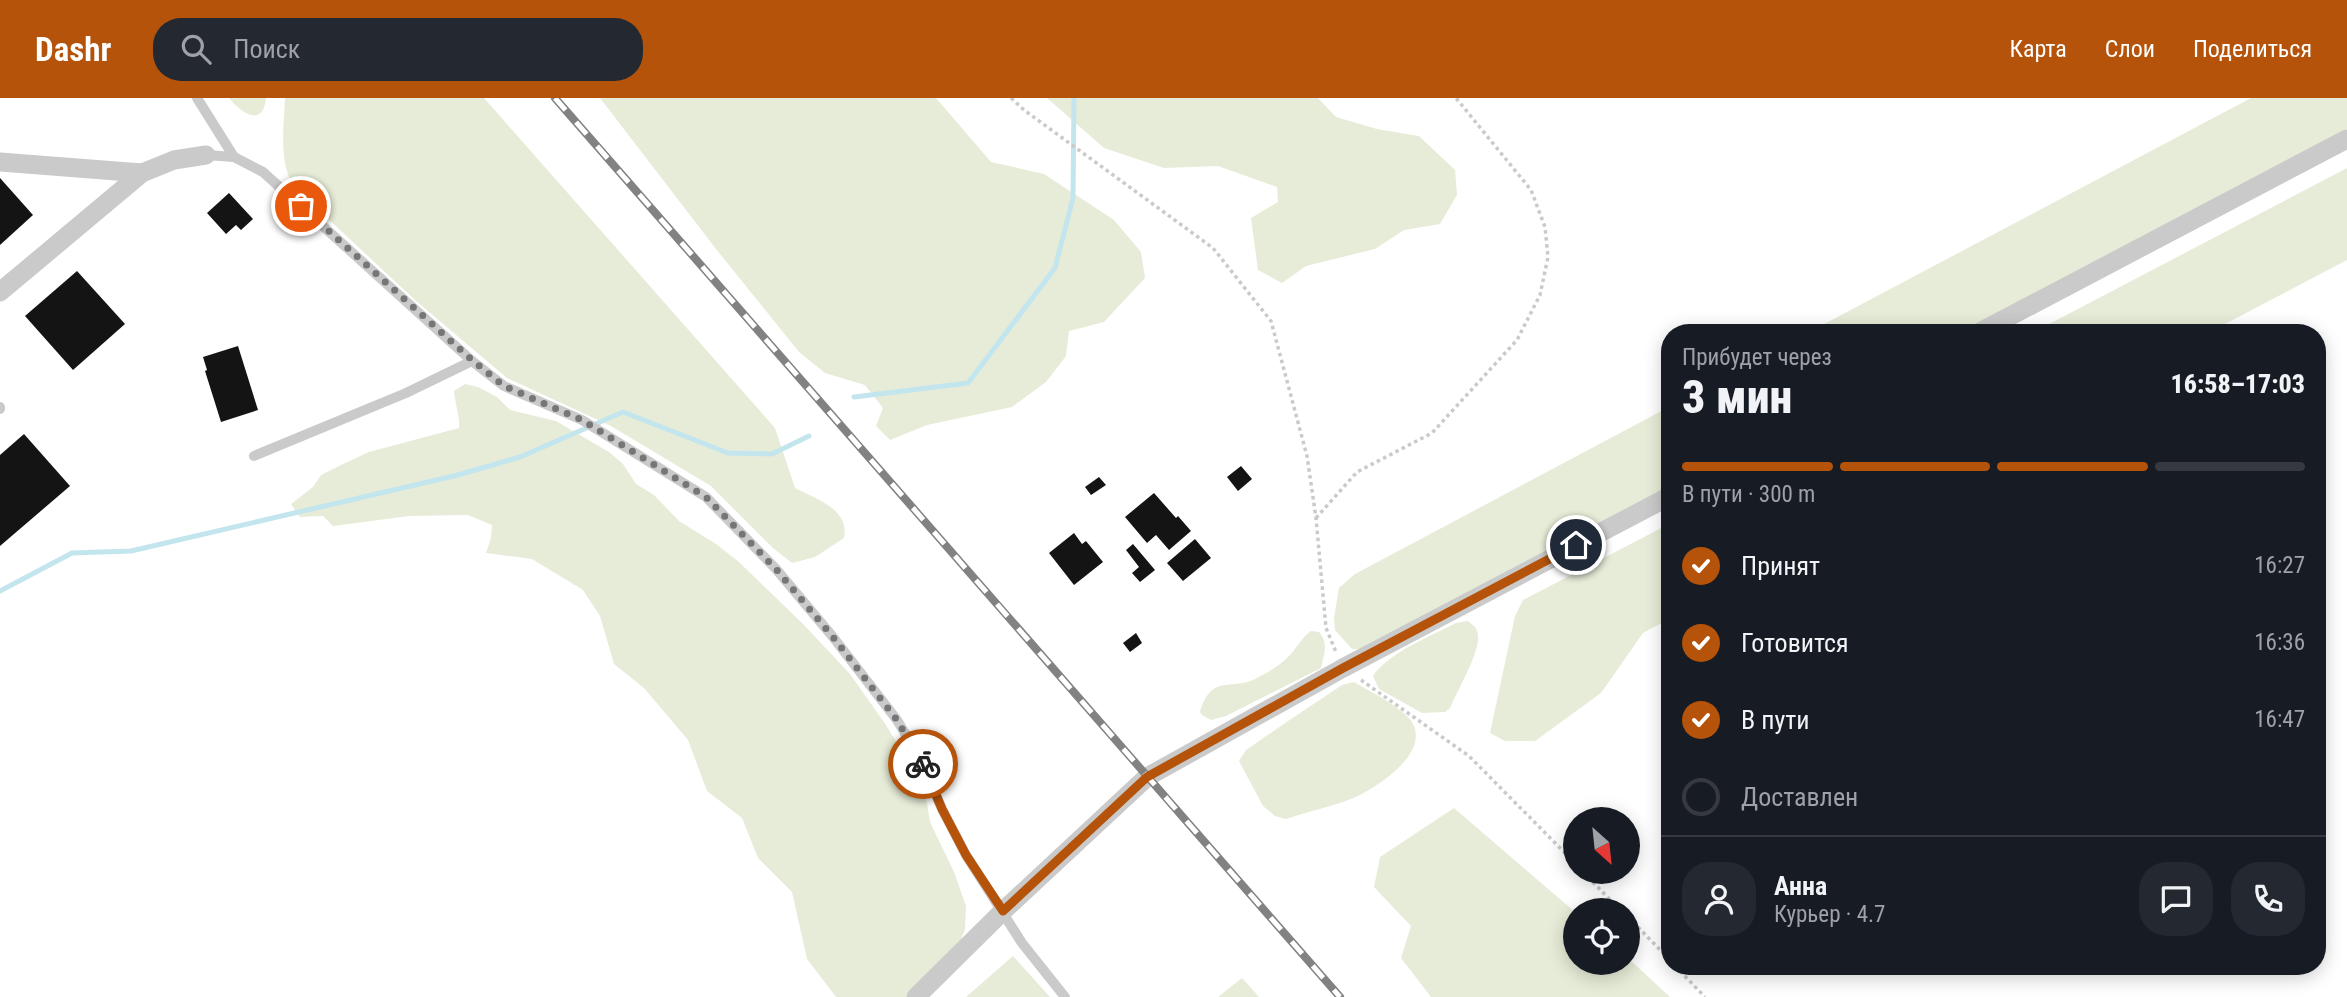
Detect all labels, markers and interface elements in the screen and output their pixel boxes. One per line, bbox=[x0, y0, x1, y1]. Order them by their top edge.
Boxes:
search box bbox=[153, 18, 643, 81]
text: Dashr bbox=[35, 30, 111, 69]
icon: search bbox=[177, 30, 215, 68]
text: Поиск bbox=[233, 34, 300, 64]
text: Карта bbox=[2009, 35, 2067, 63]
text: Слои bbox=[2105, 35, 2155, 63]
text: Поделиться bbox=[2193, 35, 2312, 63]
pin bbox=[271, 176, 331, 236]
icon: bag bbox=[282, 187, 320, 225]
text: Прибудет через bbox=[1682, 344, 1832, 371]
text: 16:58–17:03 bbox=[2171, 369, 2305, 399]
text: 3 мин bbox=[1682, 370, 1792, 424]
text: В пути · 300 m bbox=[1682, 481, 1815, 508]
pin bbox=[1546, 515, 1606, 575]
icon: home bbox=[1557, 526, 1595, 564]
icon: check bbox=[1682, 547, 1720, 585]
text: Принят bbox=[1741, 551, 1820, 581]
text: 16:27 bbox=[2254, 552, 2305, 579]
icon: check bbox=[1682, 624, 1720, 662]
text: Готовится bbox=[1741, 628, 1849, 658]
text: 16:36 bbox=[2254, 629, 2305, 656]
icon: check bbox=[1682, 701, 1720, 739]
text: В пути bbox=[1741, 705, 1810, 735]
text: 16:47 bbox=[2254, 706, 2305, 733]
courier bbox=[888, 729, 958, 799]
icon: bike bbox=[904, 745, 942, 783]
text: Доставлен bbox=[1741, 782, 1858, 812]
north arrow bbox=[1563, 807, 1640, 884]
map controls bbox=[1563, 807, 1640, 975]
button: person bbox=[1682, 862, 1756, 936]
button: chat bbox=[2139, 862, 2213, 936]
button: phone bbox=[2231, 862, 2305, 936]
text: Анна bbox=[1774, 871, 1827, 901]
button: locate bbox=[1563, 898, 1640, 975]
text: Курьер · 4.7 bbox=[1774, 901, 1885, 928]

